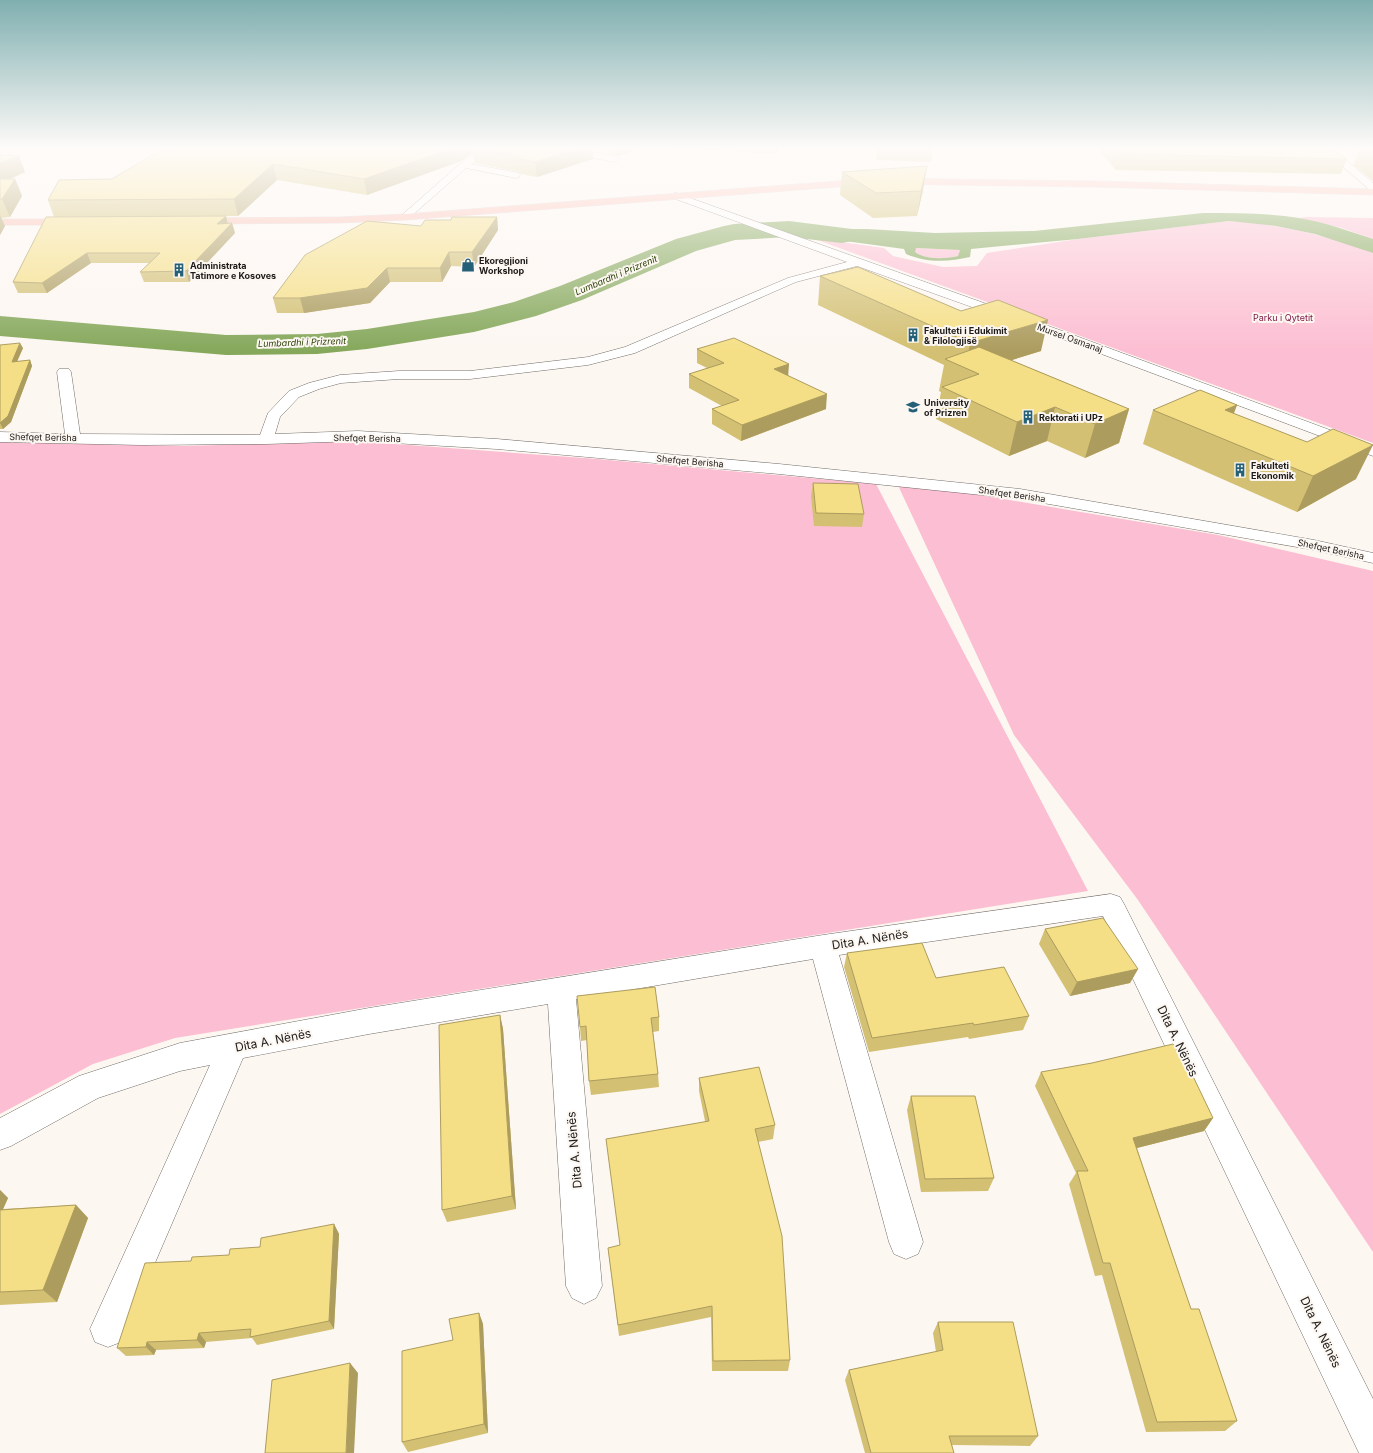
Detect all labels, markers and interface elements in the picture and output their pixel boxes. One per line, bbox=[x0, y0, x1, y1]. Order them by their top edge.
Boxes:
water label: Lumbardhi i Prizrenit bbox=[573, 252, 660, 297]
place label: Ekoregjioni Workshop bbox=[479, 255, 528, 276]
shop icon: Ekoregjioni Workshop bbox=[460, 257, 476, 273]
place label: Administrata Tatimore e Kosoves bbox=[190, 260, 276, 281]
building icon: Administrata Tatimore e Kosoves bbox=[171, 262, 187, 278]
park label: Parku i Qytetit bbox=[1253, 312, 1313, 323]
street label: Mursel Osmanaj bbox=[1036, 321, 1104, 355]
place label: Fakulteti i Edukimit & Filologjisë bbox=[924, 325, 1008, 346]
building icon: Fakulteti i Edukimit & Filologjisë bbox=[905, 327, 921, 343]
water label: Lumbardhi i Prizrenit bbox=[258, 335, 347, 349]
place label: University of Prizren bbox=[924, 397, 970, 418]
school or university icon: University of Prizren bbox=[905, 399, 921, 415]
building icon: Rektorati i UPz bbox=[1020, 409, 1036, 425]
place label: Rektorati i UPz bbox=[1039, 412, 1103, 423]
street label: Shefqet Berisha bbox=[9, 431, 77, 443]
street label: Shefqet Berisha bbox=[333, 432, 401, 444]
street label: Shefqet Berisha bbox=[656, 453, 724, 469]
place label: Fakulteti Ekonomik bbox=[1251, 460, 1295, 481]
building icon: Fakulteti Ekonomik bbox=[1232, 462, 1248, 478]
street label: Shefqet Berisha bbox=[978, 484, 1046, 504]
street label: Shefqet Berisha bbox=[1297, 537, 1365, 561]
street label: Dita A. Nënës bbox=[831, 926, 909, 952]
street label: Dita A. Nënës bbox=[1154, 1003, 1202, 1079]
street label: Dita A. Nënës bbox=[234, 1025, 312, 1055]
street label: Dita A. Nënës bbox=[563, 1111, 585, 1189]
street label: Dita A. Nënës bbox=[1297, 1294, 1345, 1370]

